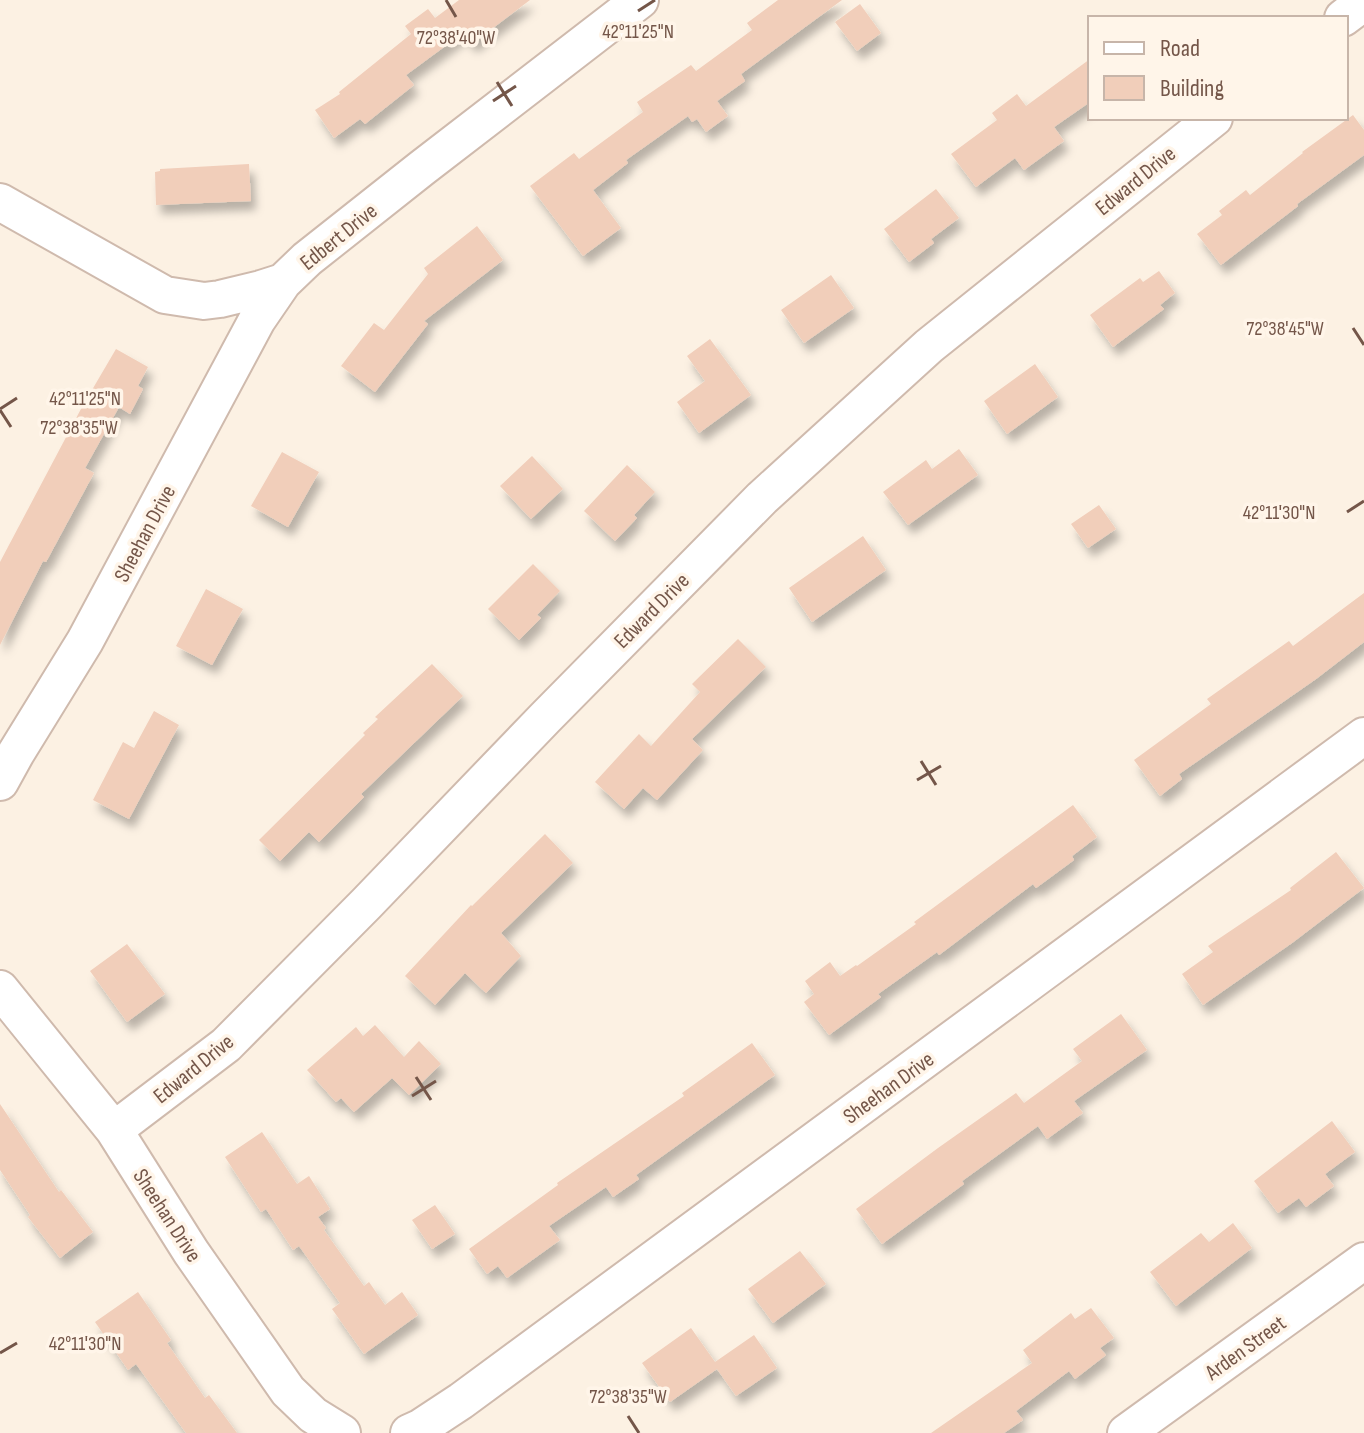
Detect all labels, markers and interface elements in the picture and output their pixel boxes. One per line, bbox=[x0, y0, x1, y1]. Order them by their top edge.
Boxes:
legend bbox=[1088, 16, 1348, 120]
text: 42°11'25"N bbox=[602, 20, 674, 44]
text: 72°38'40"W bbox=[417, 26, 495, 50]
text: Road bbox=[1160, 34, 1200, 63]
text: Building bbox=[1160, 74, 1224, 103]
street label: Edward Drive bbox=[1090, 141, 1182, 222]
street label: Edbert Drive bbox=[295, 198, 383, 276]
text: 72°38'45"W bbox=[1246, 317, 1324, 341]
text: 42°11'25"N bbox=[49, 387, 121, 411]
text: 72°38'35"W bbox=[40, 416, 118, 440]
street label: Sheehan Drive bbox=[109, 481, 182, 587]
text: 42°11'30"N bbox=[1243, 501, 1315, 525]
street label: Edward Drive bbox=[609, 568, 695, 654]
street label: Edward Drive bbox=[148, 1029, 240, 1110]
street label: Sheehan Drive bbox=[838, 1046, 940, 1130]
street label: Sheehan Drive bbox=[127, 1164, 207, 1268]
street label: Arden Street bbox=[1199, 1310, 1292, 1387]
text: 42°11'30"N bbox=[49, 1332, 121, 1356]
text: 72°38'35"W bbox=[589, 1385, 667, 1409]

